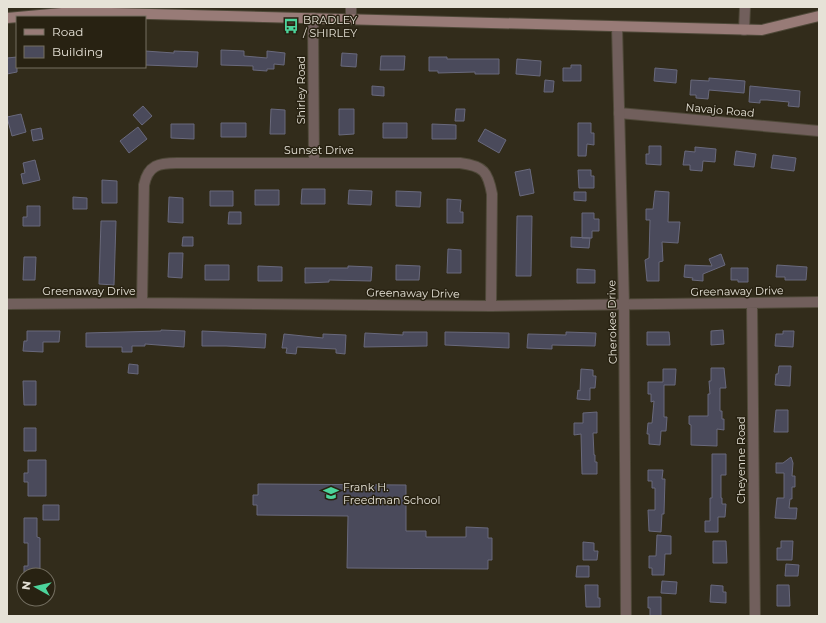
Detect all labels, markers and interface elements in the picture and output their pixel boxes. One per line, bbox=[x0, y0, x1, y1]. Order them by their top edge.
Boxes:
place label: BRADLEY / SHIRLEY bbox=[302, 13, 357, 40]
legend bbox=[16, 16, 146, 68]
bus stop icon: BRADLEY / SHIRLEY bbox=[282, 17, 300, 35]
text: Road bbox=[52, 24, 83, 39]
text: Building bbox=[52, 44, 103, 59]
street label: Shirley Road bbox=[294, 56, 308, 124]
street label: Navajo Road bbox=[685, 100, 755, 120]
street label: Sunset Drive bbox=[284, 143, 354, 157]
street label: Cherokee Drive bbox=[604, 279, 620, 364]
street label: Greenaway Drive bbox=[690, 283, 784, 299]
street label: Greenaway Drive bbox=[42, 284, 136, 298]
street label: Greenaway Drive bbox=[366, 285, 460, 301]
street label: Cheyenne Road bbox=[734, 416, 748, 504]
place label: Frank H. Freedman School bbox=[343, 480, 440, 507]
school or university icon: Frank H. Freedman School bbox=[322, 484, 340, 502]
north arrow bbox=[16, 567, 56, 607]
text: N bbox=[19, 580, 34, 591]

